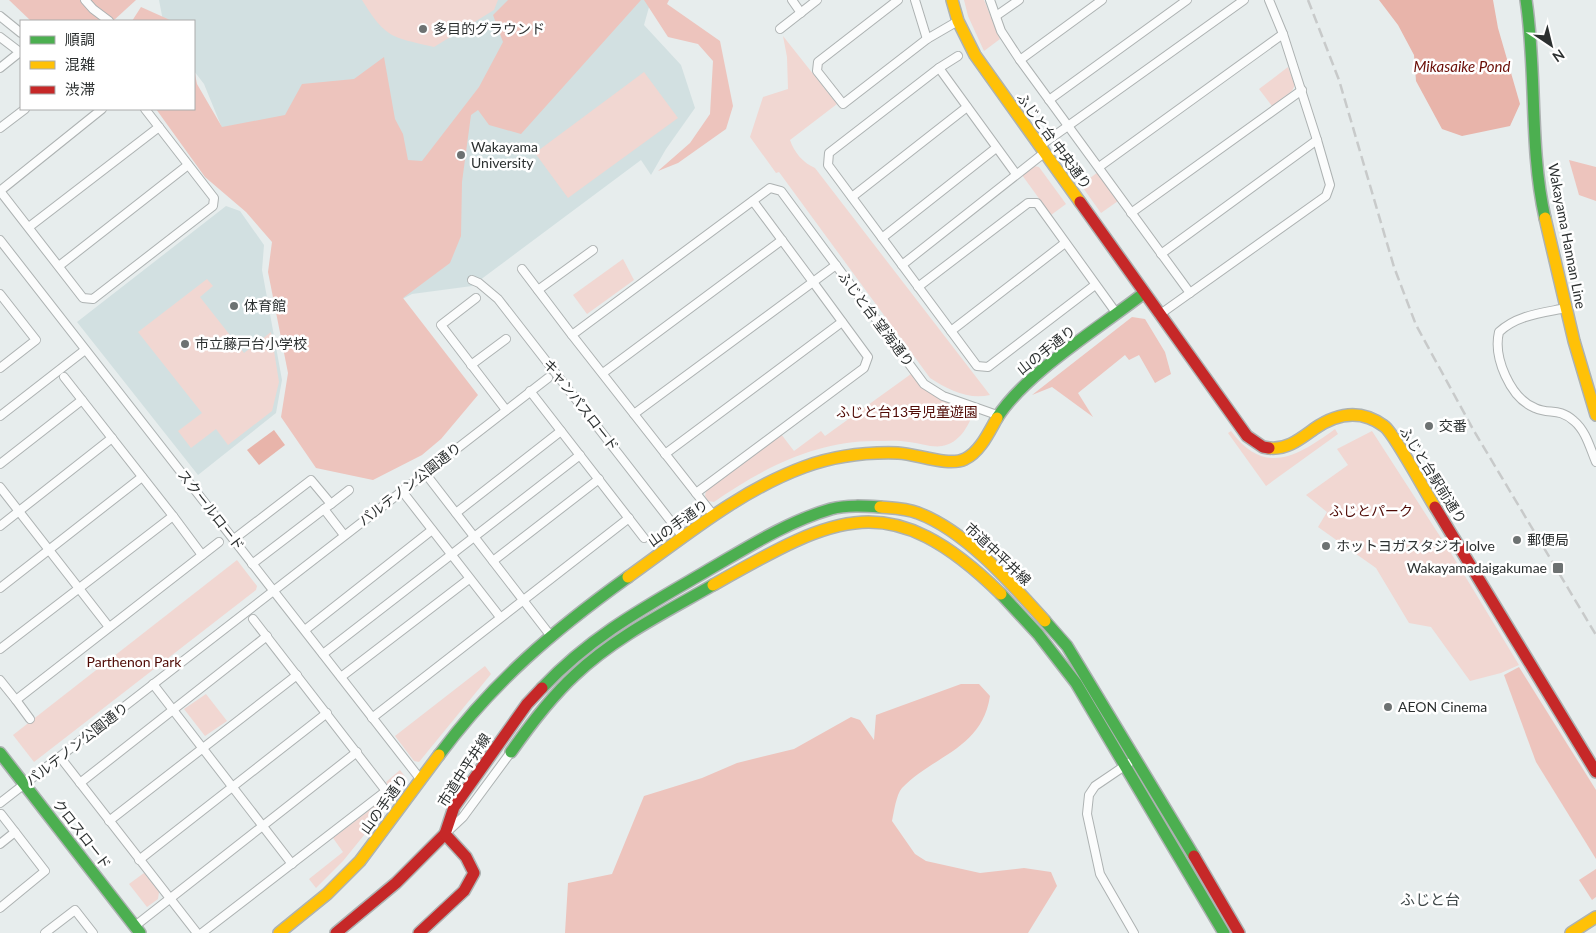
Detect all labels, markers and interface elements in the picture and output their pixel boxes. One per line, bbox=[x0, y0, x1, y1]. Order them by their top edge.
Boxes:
legend bbox=[20, 20, 195, 110]
place label: 多目的グラウンド bbox=[433, 20, 545, 37]
north arrow bbox=[1526, 20, 1576, 70]
marker: 多目的グラウンド bbox=[417, 23, 429, 35]
text: 順調 bbox=[65, 30, 95, 48]
text: N bbox=[1549, 46, 1568, 66]
text: 混雑 bbox=[65, 55, 95, 73]
water label: Mikasaike Pond bbox=[1414, 57, 1511, 75]
text: 渋滞 bbox=[65, 80, 95, 98]
street label: ふじと台 中央通り bbox=[1014, 89, 1095, 192]
place label: Wakayama University bbox=[471, 138, 538, 171]
marker: Wakayama University bbox=[455, 149, 467, 161]
street label: Wakayama Hannan Line bbox=[1545, 162, 1590, 310]
street label: ふじと台 望海通り bbox=[835, 267, 918, 370]
place label: 体育館 bbox=[244, 297, 286, 314]
marker: 体育館 bbox=[228, 300, 240, 312]
street label: 山の手通り bbox=[1013, 321, 1079, 378]
place label: 市立藤戸台小学校 bbox=[195, 335, 307, 352]
marker: 市立藤戸台小学校 bbox=[179, 338, 191, 350]
street label: キャンパスロード bbox=[540, 355, 623, 454]
park label: ふじと台13号児童遊園 bbox=[836, 403, 978, 420]
place label: 交番 bbox=[1439, 417, 1467, 434]
marker: 交番 bbox=[1423, 420, 1435, 432]
street label: ふじと台駅前通り bbox=[1397, 423, 1470, 527]
street label: パルテノン公園通り bbox=[355, 438, 464, 529]
street label: スクールロード bbox=[175, 466, 248, 554]
street label: 山の手通り bbox=[644, 496, 711, 550]
park label: ふじとパーク bbox=[1329, 502, 1413, 519]
street label: 市道中平井線 bbox=[962, 519, 1035, 588]
place label: 郵便局 bbox=[1527, 531, 1569, 548]
marker: 郵便局 bbox=[1511, 534, 1523, 546]
place label: ホットヨガスタジオ loIve bbox=[1336, 537, 1495, 554]
marker: ホットヨガスタジオ loIve bbox=[1320, 540, 1332, 552]
place label: Wakayamadaigakumae bbox=[1407, 559, 1547, 576]
marker: Wakayamadaigakumae bbox=[1551, 561, 1565, 575]
park label: Parthenon Park bbox=[87, 653, 182, 670]
street label: パルテノン公園通り bbox=[22, 698, 131, 789]
place label: AEON Cinema bbox=[1398, 698, 1487, 715]
marker: AEON Cinema bbox=[1382, 701, 1394, 713]
street label: 市道中平井線 bbox=[434, 730, 494, 810]
street label: 山の手通り bbox=[356, 770, 411, 837]
street label: クロスロード bbox=[50, 795, 115, 872]
district label: ふじと台 bbox=[1400, 890, 1460, 908]

